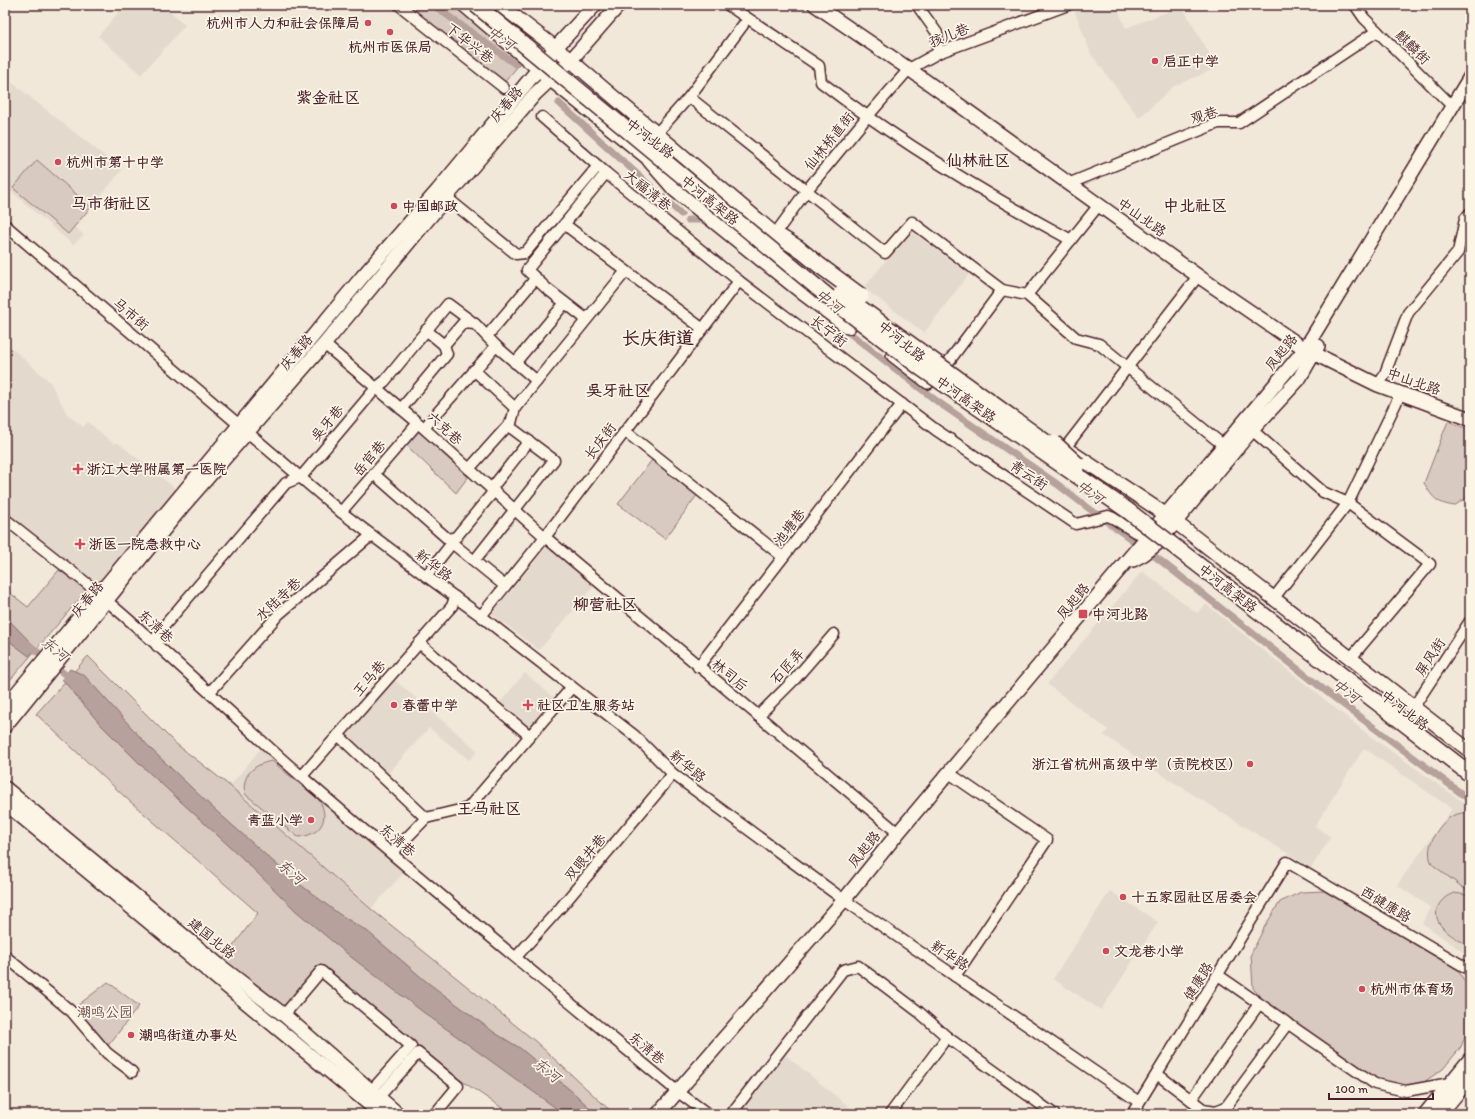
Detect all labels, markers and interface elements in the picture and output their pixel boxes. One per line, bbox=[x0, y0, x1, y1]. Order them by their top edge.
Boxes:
place label: 杭州市人力和社会保障局 bbox=[206, 15, 360, 32]
marker: 杭州市人力和社会保障局 bbox=[363, 18, 373, 28]
street label: 下华兴巷 bbox=[442, 19, 498, 68]
street label: 孩儿巷 bbox=[927, 19, 973, 51]
water label: 中河 bbox=[484, 22, 521, 56]
street label: 麒麟街 bbox=[1392, 26, 1434, 68]
marker: 杭州市医保局 bbox=[385, 27, 395, 37]
place label: 杭州市医保局 bbox=[348, 39, 432, 56]
place label: 启正中学 bbox=[1163, 53, 1219, 70]
marker: 启正中学 bbox=[1150, 56, 1160, 66]
street label: 庆春路 bbox=[486, 83, 527, 126]
district label: 紫金社区 bbox=[296, 88, 360, 107]
street label: 观巷 bbox=[1188, 103, 1221, 128]
street label: 仙林桥直街 bbox=[801, 109, 858, 174]
street label: 中河北路 bbox=[622, 115, 677, 162]
district label: 仙林社区 bbox=[946, 151, 1010, 170]
place label: 杭州市第十中学 bbox=[66, 154, 164, 171]
marker: 杭州市第十中学 bbox=[53, 157, 63, 167]
street label: 大福清巷 bbox=[621, 166, 676, 215]
street label: 中河高架路 bbox=[677, 172, 742, 229]
district label: 马市街社区 bbox=[71, 194, 151, 213]
street label: 中山北路 bbox=[1114, 194, 1170, 240]
district label: 中北社区 bbox=[1163, 196, 1227, 215]
place label: 中国邮政 bbox=[402, 198, 458, 215]
marker: 中国邮政 bbox=[389, 201, 399, 211]
water label: 中河 bbox=[812, 285, 849, 319]
street label: 马市街 bbox=[109, 294, 152, 334]
street label: 长宁街 bbox=[807, 312, 851, 351]
street label: 中河北路 bbox=[875, 317, 929, 366]
district label: 长庆街道 bbox=[622, 327, 694, 349]
street label: 庆春路 bbox=[276, 331, 317, 374]
street label: 凤起路 bbox=[1262, 331, 1301, 374]
street label: 中山北路 bbox=[1385, 364, 1443, 399]
street label: 中河高架路 bbox=[932, 372, 999, 426]
district label: 吴牙社区 bbox=[586, 381, 650, 400]
street label: 吴牙巷 bbox=[307, 401, 348, 445]
street label: 六克巷 bbox=[423, 408, 467, 449]
street label: 长庆街 bbox=[581, 419, 620, 463]
street label: 岳官巷 bbox=[349, 436, 390, 480]
street label: 青云街 bbox=[1007, 457, 1051, 494]
place label: 浙江大学附属第一医院 bbox=[87, 461, 227, 478]
marker: 浙江大学附属第一医院 bbox=[72, 463, 84, 475]
water label: 中河 bbox=[1073, 476, 1110, 510]
street label: 池塘巷 bbox=[770, 505, 810, 549]
place label: 浙医一院急救中心 bbox=[89, 536, 201, 553]
marker: 浙医一院急救中心 bbox=[74, 538, 86, 550]
street label: 新华路 bbox=[412, 546, 456, 585]
street label: 中河高架路 bbox=[1195, 560, 1261, 617]
street label: 水陆寺巷 bbox=[252, 573, 305, 625]
street label: 庆春路 bbox=[67, 578, 107, 621]
street label: 凤起路 bbox=[1053, 580, 1093, 623]
district label: 柳营社区 bbox=[573, 595, 637, 614]
street label: 东清巷 bbox=[134, 606, 178, 647]
place label: 中河北路 bbox=[1092, 606, 1148, 623]
marker: 中河北路 bbox=[1077, 608, 1089, 620]
water label: 东河 bbox=[38, 633, 75, 667]
street label: 屏风街 bbox=[1412, 635, 1449, 680]
street label: 石匠弄 bbox=[767, 645, 808, 687]
street label: 林司后 bbox=[708, 655, 751, 695]
street label: 王马巷 bbox=[349, 656, 390, 700]
water label: 中河 bbox=[1329, 675, 1366, 709]
street label: 中河北路 bbox=[1377, 686, 1432, 734]
place label: 春蕾中学 bbox=[402, 697, 458, 714]
place label: 社区卫生服务站 bbox=[537, 697, 635, 714]
marker: 社区卫生服务站 bbox=[522, 699, 534, 711]
marker: 春蕾中学 bbox=[389, 700, 399, 710]
street label: 新华路 bbox=[666, 746, 709, 786]
place label: 浙江省杭州高级中学（贡院校区） bbox=[1032, 756, 1242, 773]
marker: 浙江省杭州高级中学（贡院校区） bbox=[1245, 759, 1255, 769]
district label: 王马社区 bbox=[457, 799, 521, 818]
place label: 青蓝小学 bbox=[247, 812, 303, 829]
marker: 青蓝小学 bbox=[306, 815, 316, 825]
street label: 东清巷 bbox=[376, 820, 420, 861]
street label: 凤起路 bbox=[845, 828, 884, 871]
street label: 双眼井巷 bbox=[561, 830, 611, 884]
water label: 东河 bbox=[274, 855, 310, 891]
street label: 西健康路 bbox=[1357, 883, 1414, 926]
place label: 十五家园社区居委会 bbox=[1131, 889, 1257, 906]
marker: 十五家园社区居委会 bbox=[1118, 892, 1128, 902]
street label: 建国北路 bbox=[185, 914, 239, 963]
street label: 新华路 bbox=[928, 937, 972, 974]
place label: 文龙巷小学 bbox=[1114, 943, 1184, 960]
marker: 文龙巷小学 bbox=[1101, 946, 1111, 956]
street label: 健康路 bbox=[1180, 959, 1217, 1004]
place label: 杭州市体育场 bbox=[1370, 981, 1454, 998]
marker: 杭州市体育场 bbox=[1357, 984, 1367, 994]
park label: 潮鸣公园 bbox=[77, 1004, 133, 1021]
place label: 潮鸣街道办事处 bbox=[139, 1027, 237, 1044]
street label: 东清巷 bbox=[625, 1028, 669, 1069]
marker: 潮鸣街道办事处 bbox=[126, 1030, 136, 1040]
water label: 东河 bbox=[530, 1054, 567, 1088]
scale bar bbox=[1329, 1075, 1433, 1101]
text: 100 m bbox=[1335, 1082, 1368, 1096]

